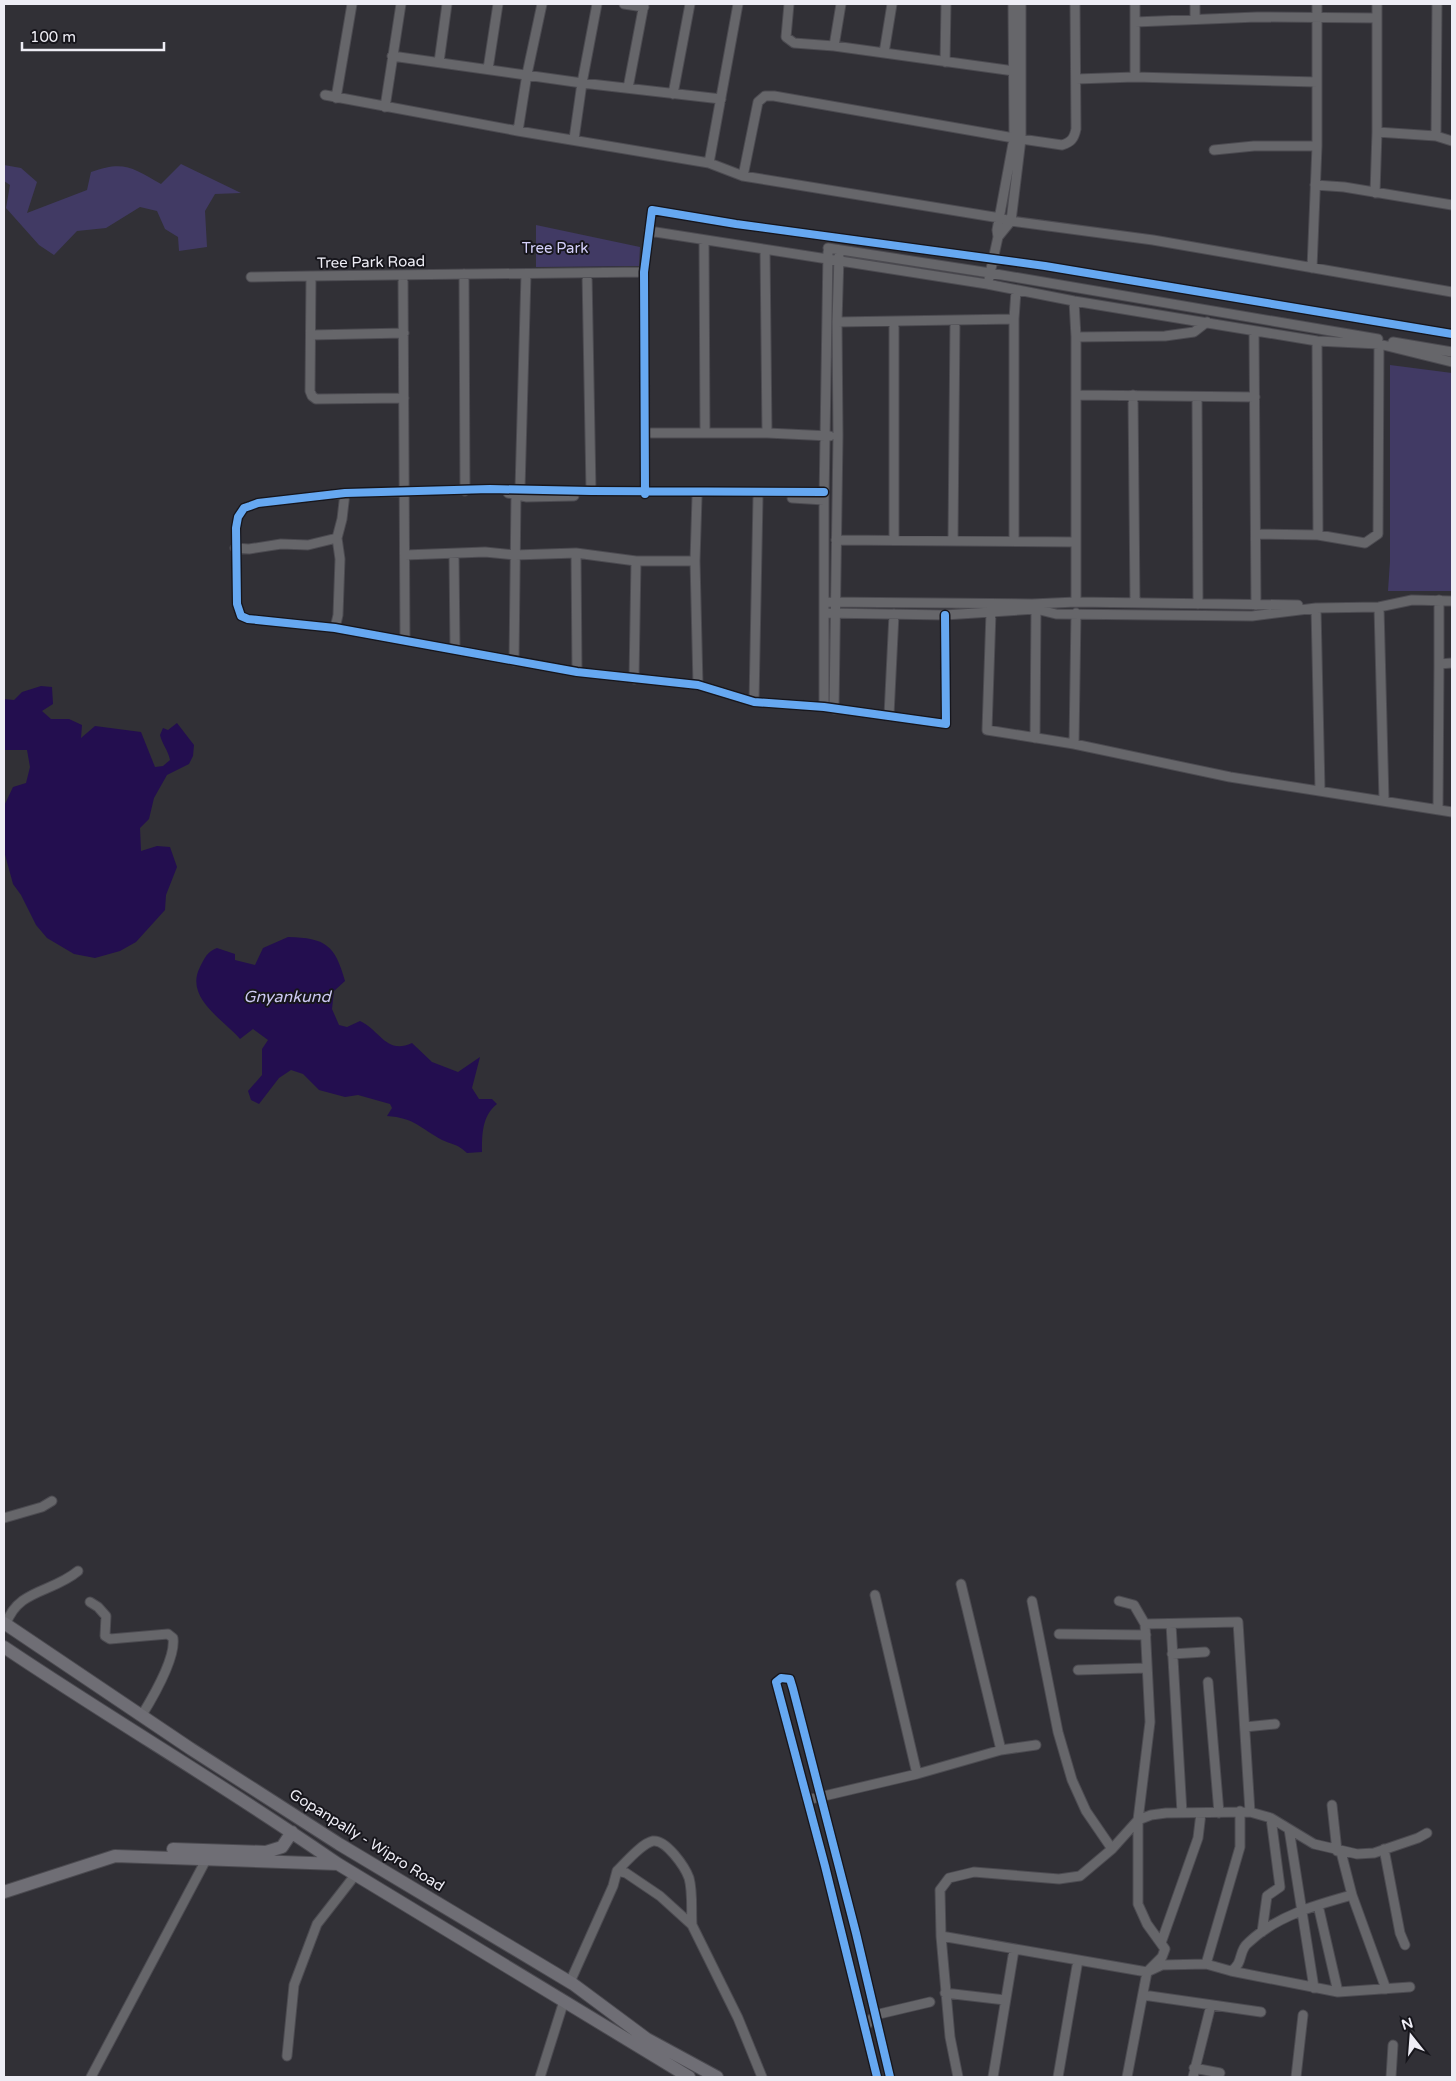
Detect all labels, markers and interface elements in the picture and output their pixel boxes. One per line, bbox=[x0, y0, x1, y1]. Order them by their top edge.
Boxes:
scale bar bbox=[22, 20, 165, 52]
text: 100 m bbox=[30, 28, 76, 46]
park label: Tree Park bbox=[522, 239, 588, 257]
street label: Tree Park Road bbox=[317, 252, 425, 272]
water label: Gnyankund bbox=[243, 987, 333, 1007]
street label: Gopanpally - Wipro Road bbox=[286, 1785, 448, 1895]
north arrow bbox=[1386, 2011, 1436, 2061]
text: N bbox=[1399, 2014, 1415, 2034]

